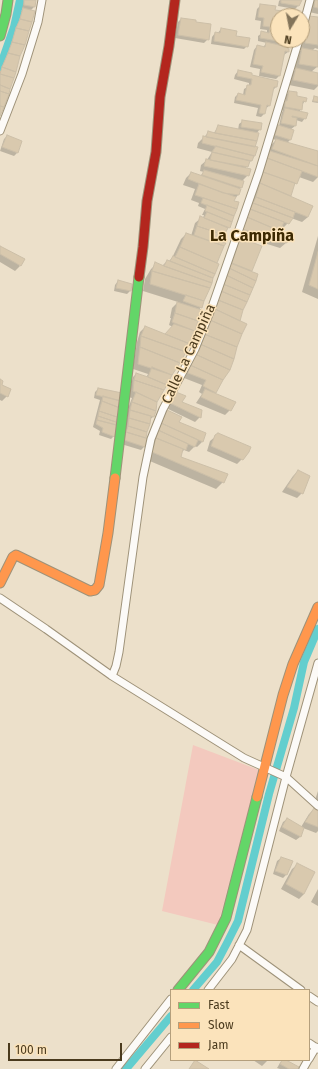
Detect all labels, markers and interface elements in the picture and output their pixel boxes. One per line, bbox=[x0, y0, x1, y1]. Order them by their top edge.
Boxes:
north arrow bbox=[270, 8, 310, 48]
text: N bbox=[283, 32, 293, 46]
district label: La Campiña bbox=[210, 227, 294, 247]
street label: Calle La Campiña bbox=[159, 301, 219, 407]
legend bbox=[170, 989, 310, 1061]
text: Fast bbox=[208, 998, 230, 1012]
text: Slow bbox=[208, 1018, 234, 1032]
scale bar bbox=[10, 1035, 124, 1061]
text: Jam bbox=[208, 1038, 228, 1052]
text: 100 m bbox=[15, 1043, 47, 1057]

